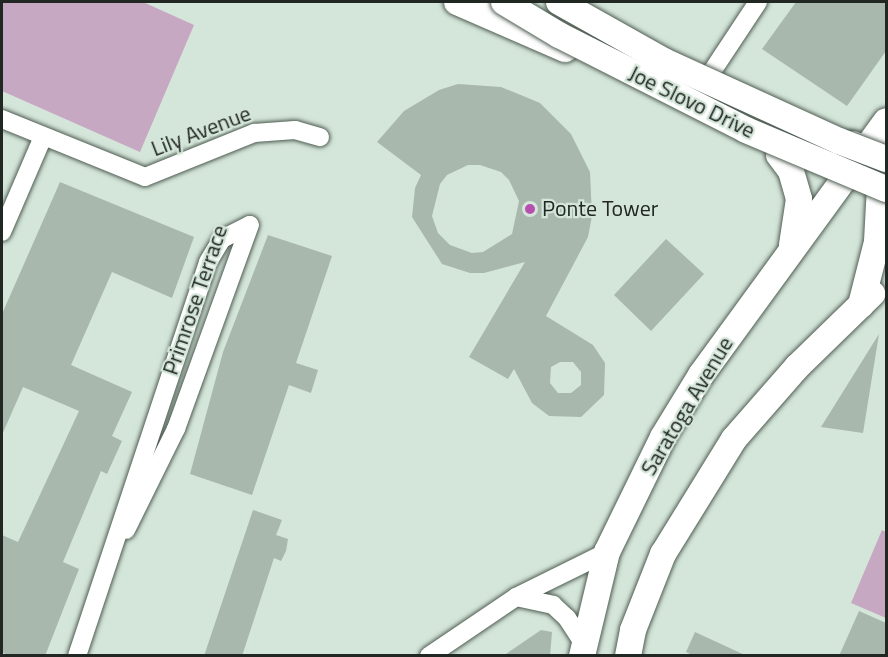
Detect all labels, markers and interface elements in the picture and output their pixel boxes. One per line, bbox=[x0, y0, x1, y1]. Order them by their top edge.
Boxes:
street label: Joe Slovo Drive bbox=[625, 60, 759, 144]
street label: Lily Avenue bbox=[147, 100, 255, 162]
place label: Ponte Tower bbox=[542, 196, 658, 222]
marker: Ponte Tower bbox=[523, 202, 537, 216]
street label: Primrose Terrace bbox=[157, 222, 233, 378]
street label: Saratoga Avenue bbox=[635, 332, 739, 480]

